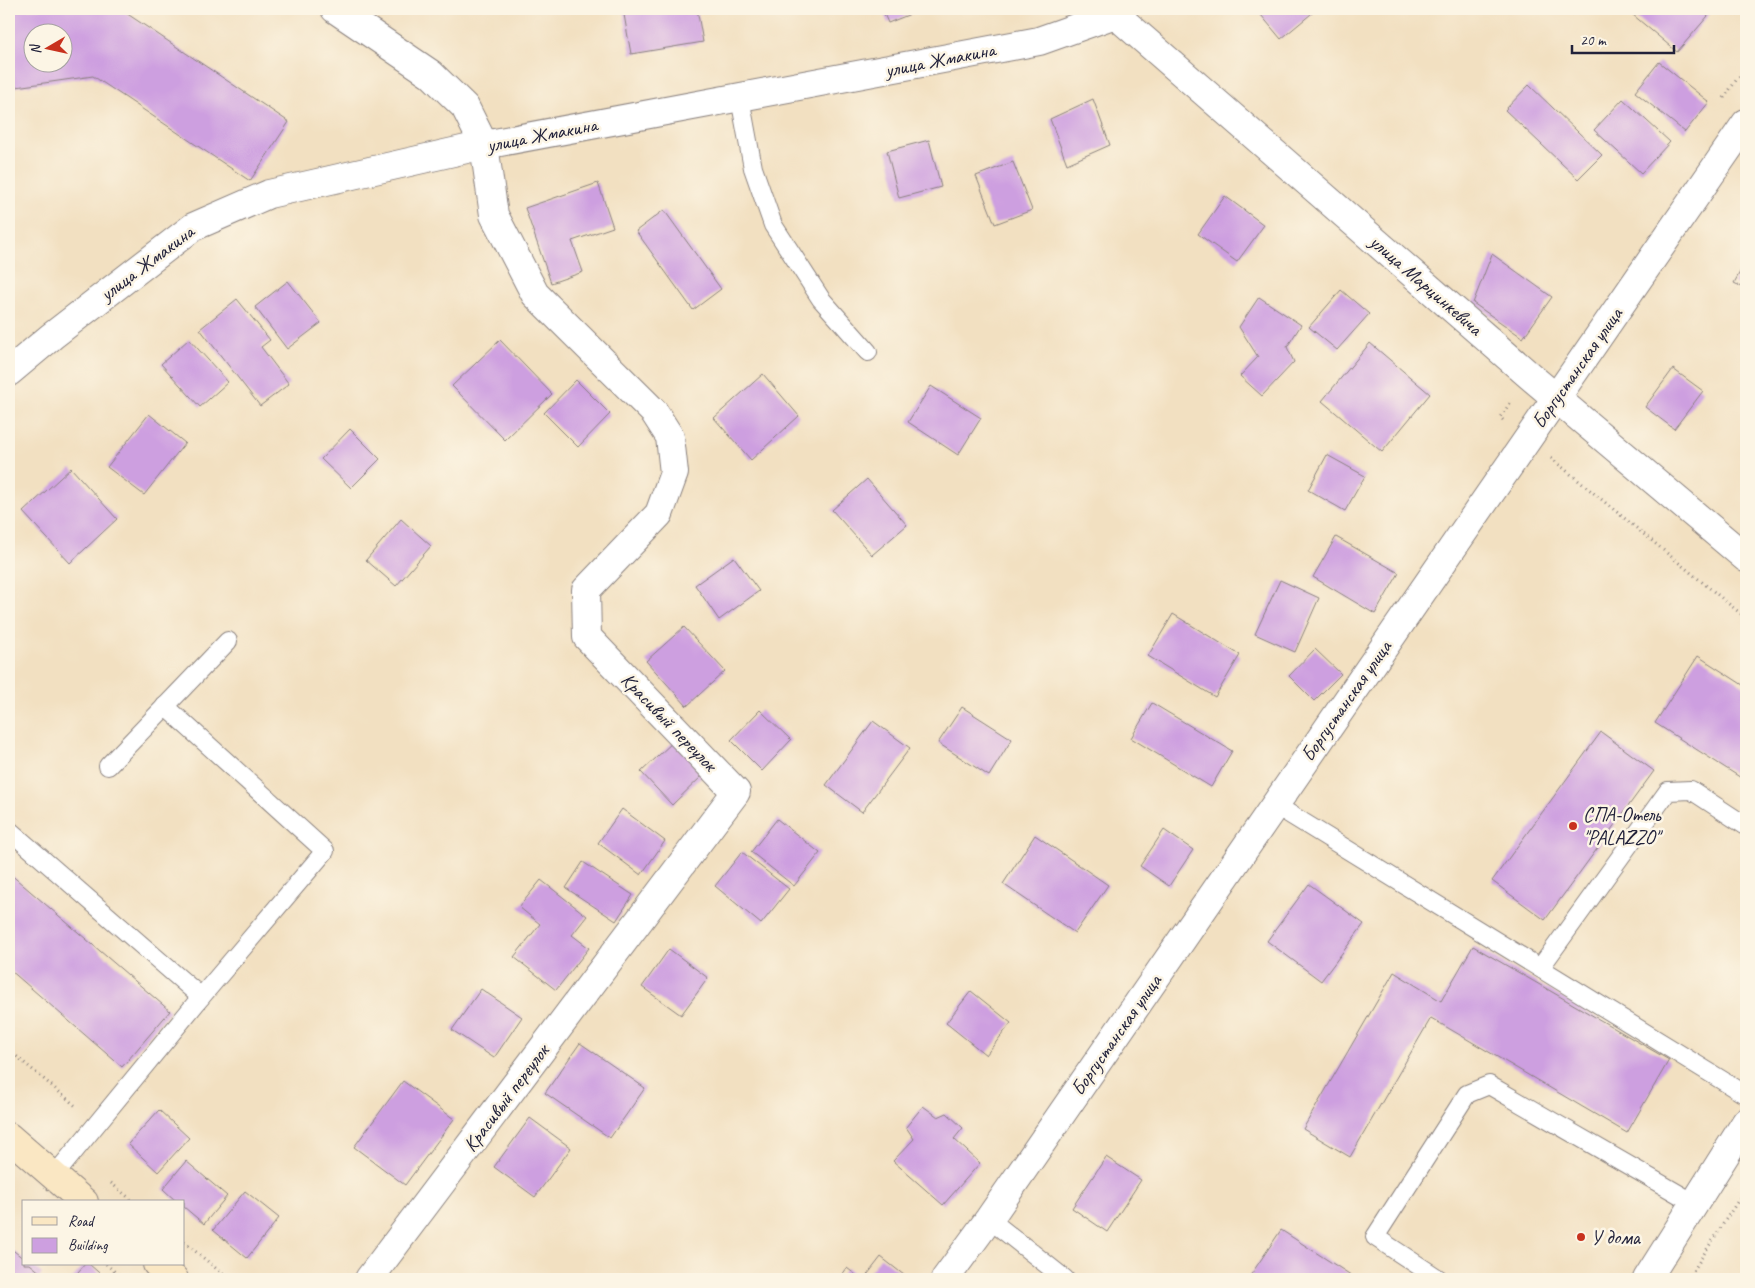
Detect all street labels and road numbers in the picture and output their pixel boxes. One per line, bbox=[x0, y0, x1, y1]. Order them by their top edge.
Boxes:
street label: улица Жмакина bbox=[882, 37, 999, 83]
street label: улица Жмакина bbox=[484, 112, 601, 158]
street label: улица Жмакина bbox=[94, 218, 200, 307]
street label: улица Марцинкевича bbox=[1364, 229, 1489, 342]
street label: Боргустанская улица bbox=[1526, 301, 1629, 433]
street label: Боргустанская улица bbox=[1295, 634, 1398, 766]
street label: Красивый переулок bbox=[616, 667, 723, 778]
street label: Боргустанская улица bbox=[1065, 968, 1168, 1100]
street label: Красивый переулок bbox=[458, 1038, 555, 1157]

